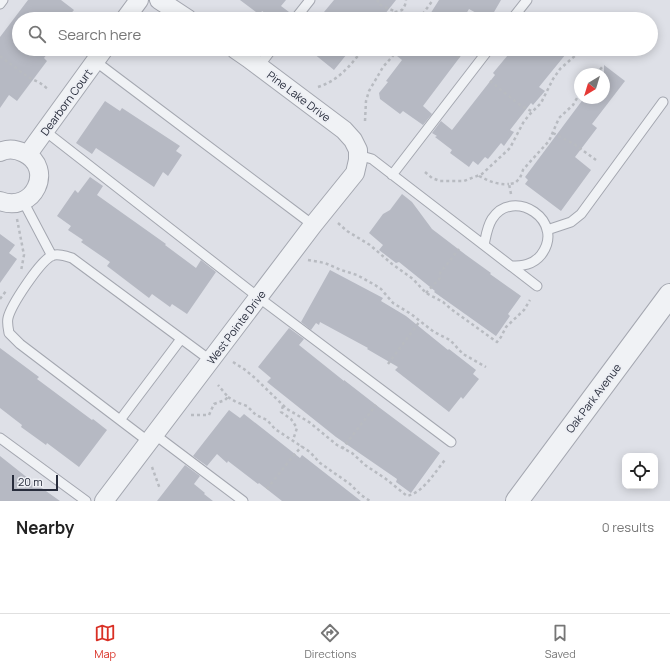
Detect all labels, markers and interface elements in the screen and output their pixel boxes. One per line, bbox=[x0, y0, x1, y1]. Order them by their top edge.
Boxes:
search box bbox=[12, 12, 658, 56]
icon: search bbox=[26, 23, 48, 45]
text: Search here bbox=[58, 24, 141, 45]
street label: Dearborn Court bbox=[37, 66, 95, 138]
street label: Pine Lake Drive bbox=[264, 67, 334, 125]
north arrow bbox=[574, 68, 610, 104]
street label: West Pointe Drive bbox=[203, 286, 269, 367]
street label: Oak Park Avenue bbox=[562, 360, 624, 436]
map controls bbox=[622, 453, 658, 489]
button: locate bbox=[622, 453, 658, 489]
scale bar bbox=[12, 473, 58, 492]
text: 20 m bbox=[18, 474, 43, 489]
text: Nearby bbox=[16, 516, 74, 539]
text: 0 results bbox=[602, 518, 654, 536]
tab: Map bbox=[94, 622, 116, 661]
tab: Directions bbox=[304, 622, 357, 661]
tab: Saved bbox=[545, 622, 576, 661]

